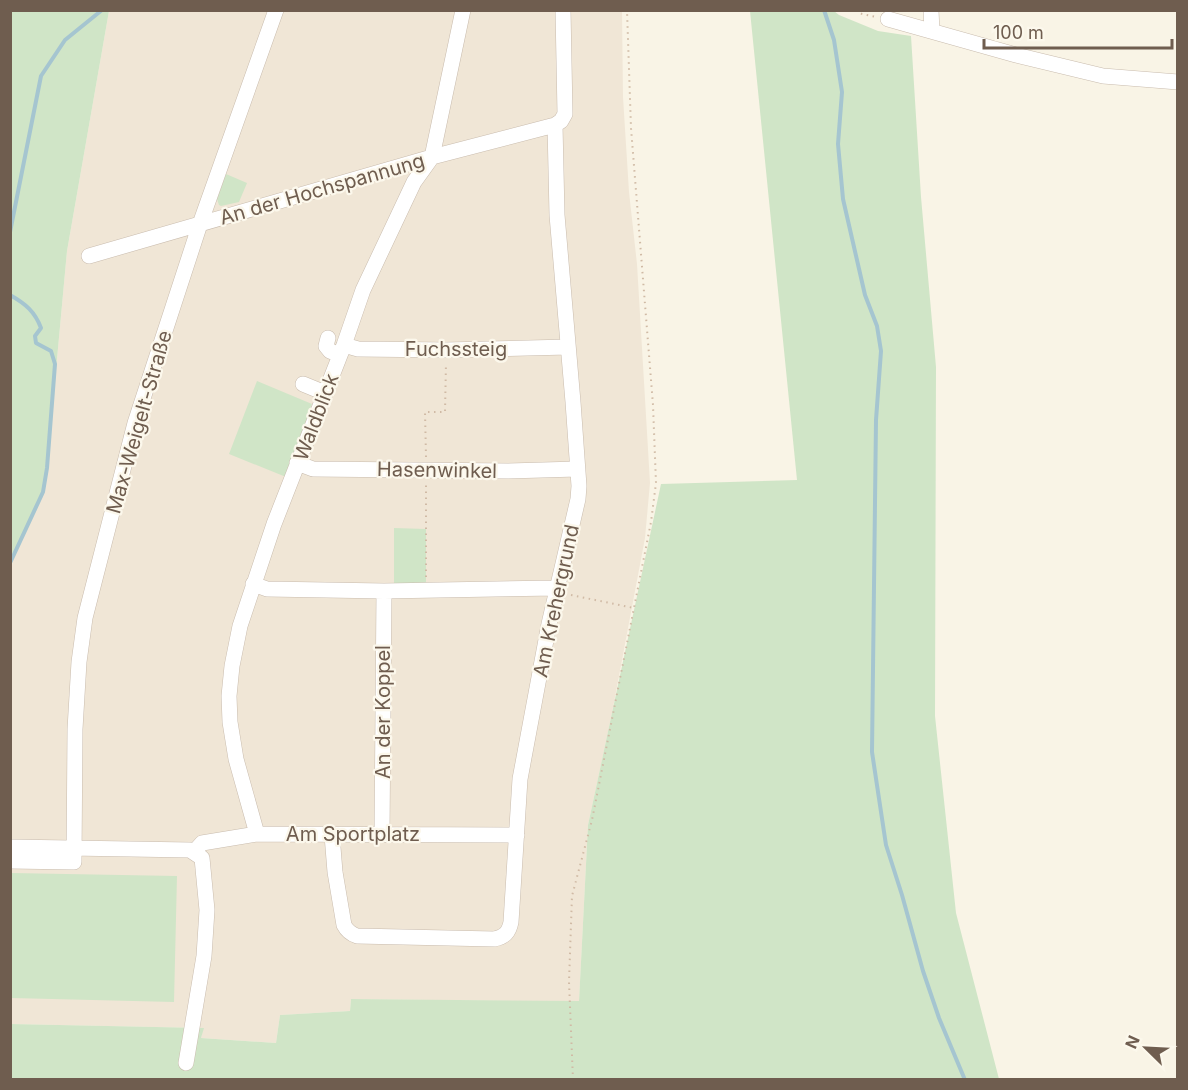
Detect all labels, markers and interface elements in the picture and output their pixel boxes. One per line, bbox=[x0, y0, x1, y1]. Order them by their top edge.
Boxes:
scale bar bbox=[984, 12, 1172, 50]
text: 100 m bbox=[993, 22, 1044, 43]
street label: An der Hochspannung bbox=[217, 148, 427, 230]
street label: Max-Weigelt-Straße bbox=[101, 328, 177, 516]
street label: Fuchssteig bbox=[405, 337, 507, 361]
street label: Waldblick bbox=[288, 370, 344, 464]
street label: Hasenwinkel bbox=[377, 457, 497, 483]
street label: Am Krehergrund bbox=[528, 522, 584, 680]
street label: An der Koppel bbox=[371, 645, 395, 779]
street label: Am Sportplatz bbox=[286, 822, 420, 846]
north arrow bbox=[1116, 1018, 1176, 1078]
text: N bbox=[1121, 1032, 1144, 1052]

